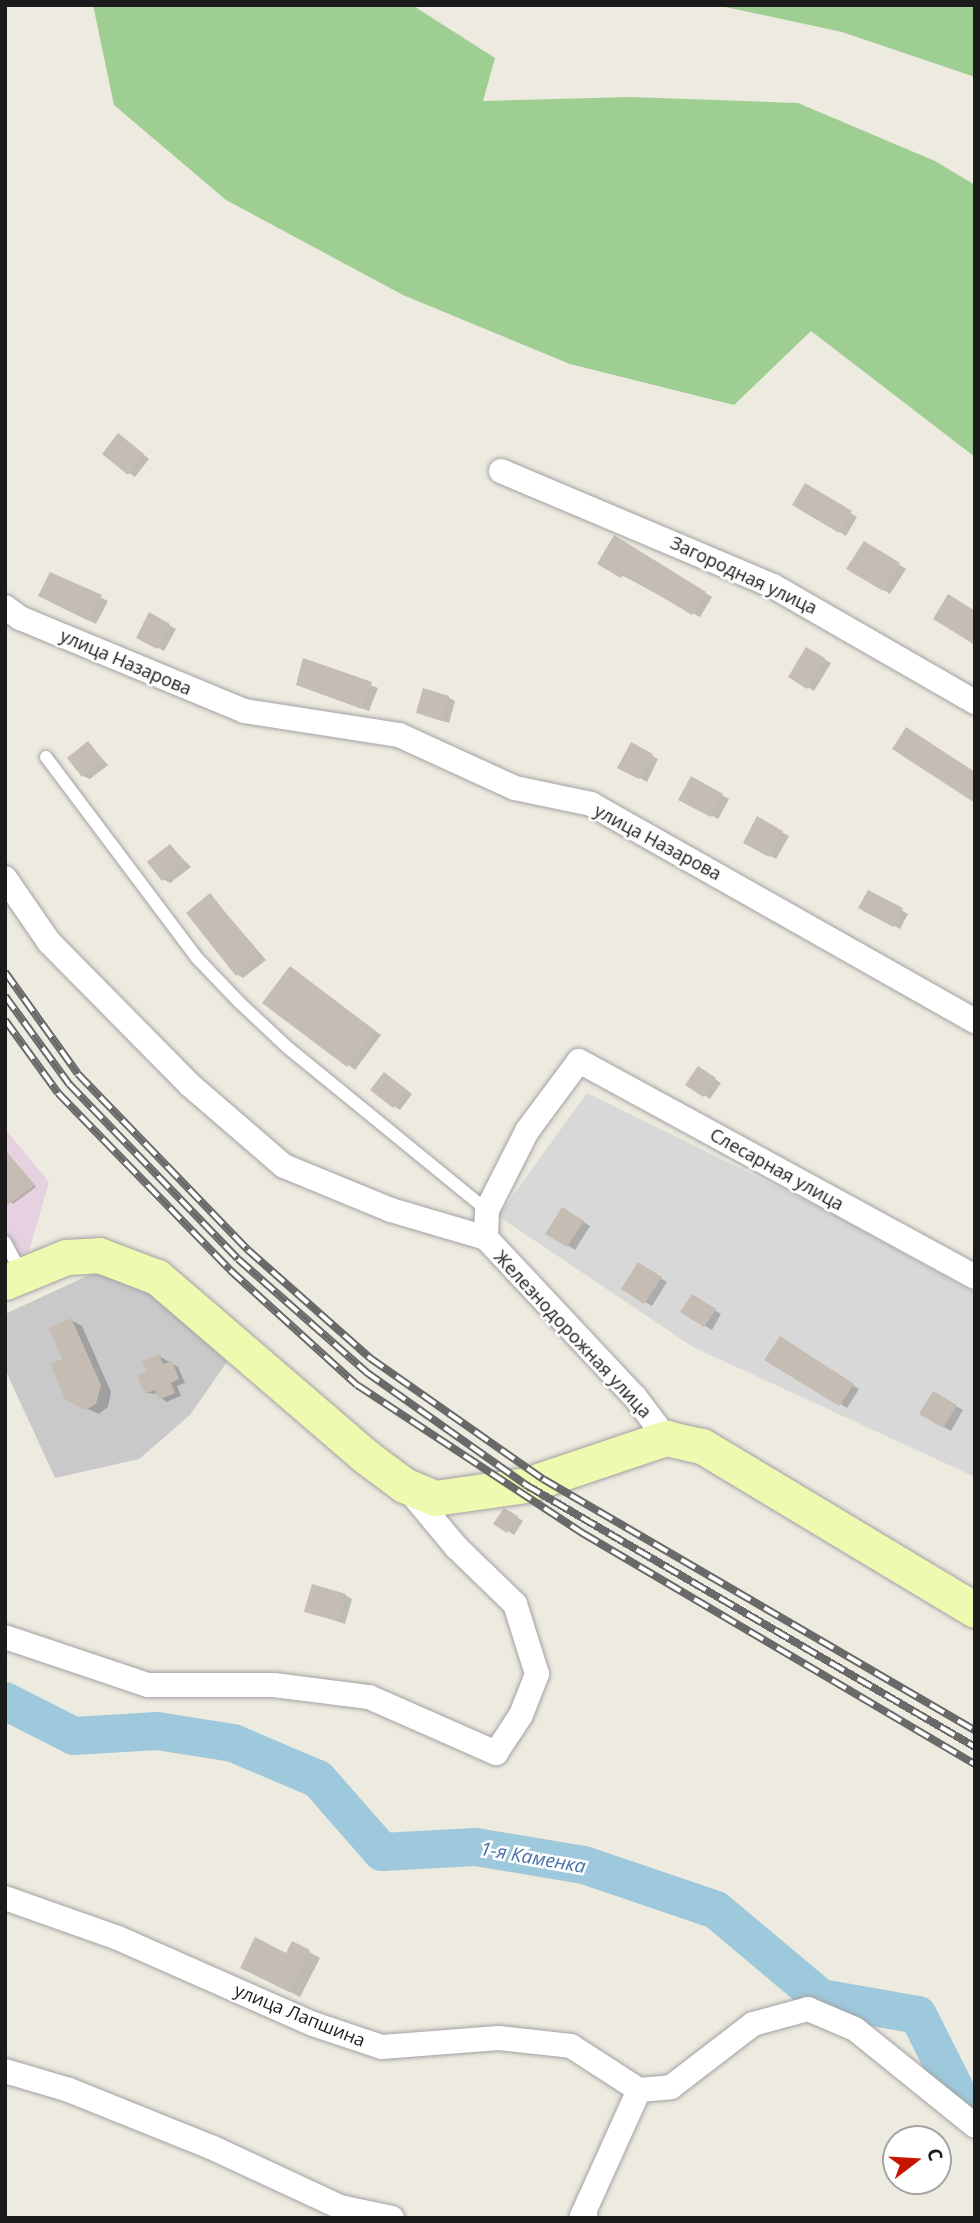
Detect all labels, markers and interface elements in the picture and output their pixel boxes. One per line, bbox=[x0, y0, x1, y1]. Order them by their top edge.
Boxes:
street label: Загородная улица bbox=[667, 532, 821, 618]
street label: улица Назарова bbox=[57, 625, 195, 699]
street label: улица Назарова bbox=[591, 799, 725, 885]
street label: Слесарная улица bbox=[706, 1123, 848, 1215]
street label: Железнодорожная улица bbox=[490, 1246, 656, 1422]
water label: 1-я Каменка bbox=[479, 1838, 587, 1878]
street label: улица Лапшина bbox=[231, 1979, 369, 2051]
north arrow bbox=[882, 2125, 952, 2195]
text: С bbox=[921, 2145, 949, 2164]

